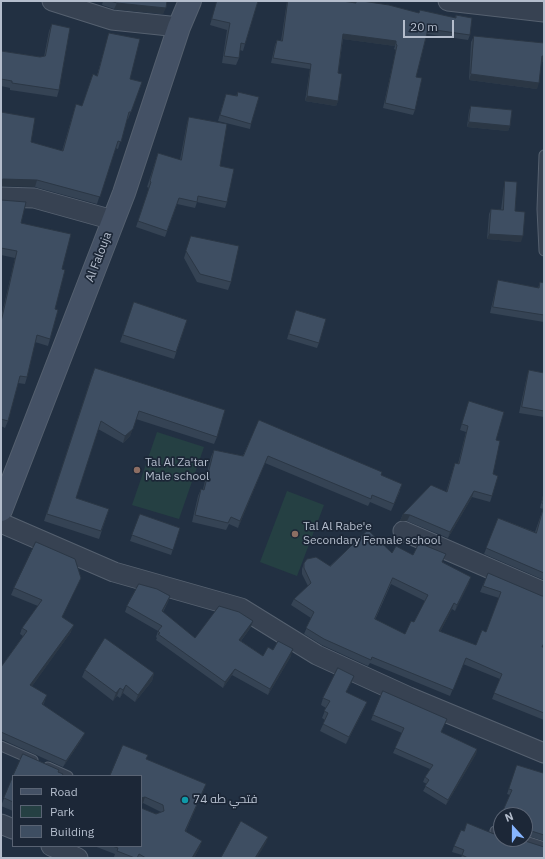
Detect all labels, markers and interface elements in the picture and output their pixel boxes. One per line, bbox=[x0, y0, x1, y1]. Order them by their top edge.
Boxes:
scale bar bbox=[405, 12, 456, 38]
text: 20 m bbox=[410, 19, 438, 34]
street label: Al Falouja bbox=[83, 230, 115, 284]
place label: Tal Al Za'tar Male school bbox=[145, 456, 209, 484]
marker: Tal Al Za'tar Male school bbox=[132, 465, 142, 475]
place label: Tal Al Rabe'e Secondary Female school bbox=[303, 520, 441, 548]
marker: Tal Al Rabe'e Secondary Female school bbox=[290, 529, 300, 539]
legend bbox=[12, 775, 142, 847]
text: Road bbox=[50, 784, 78, 799]
place label: فتحي طه 74 bbox=[193, 793, 258, 807]
marker: فتحي طه 74 bbox=[180, 795, 190, 805]
text: Park bbox=[50, 804, 74, 819]
north arrow bbox=[493, 807, 533, 847]
text: N bbox=[503, 809, 515, 825]
text: Building bbox=[50, 824, 94, 839]

